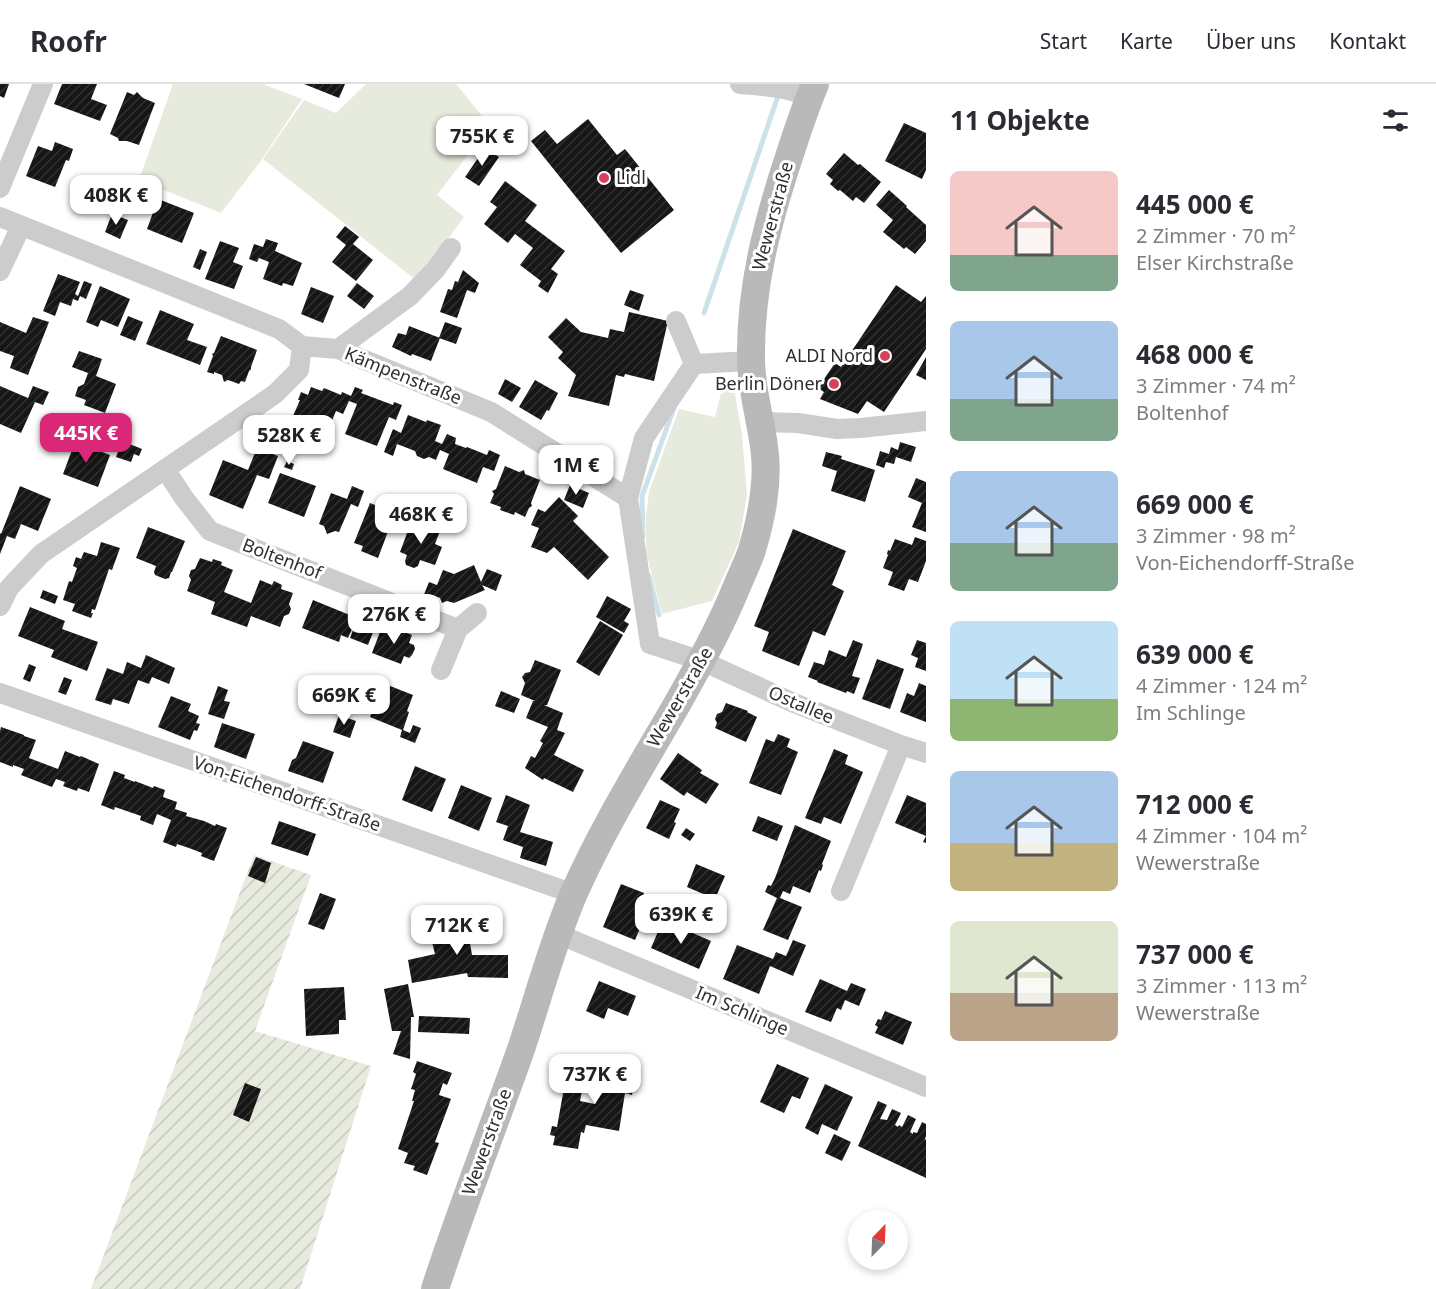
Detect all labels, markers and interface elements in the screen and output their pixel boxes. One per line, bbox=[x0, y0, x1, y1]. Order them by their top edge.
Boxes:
text: Roofr bbox=[30, 22, 107, 60]
text: Start bbox=[1040, 27, 1087, 55]
text: Karte bbox=[1120, 27, 1173, 55]
text: Über uns bbox=[1206, 27, 1296, 55]
text: Kontakt bbox=[1329, 27, 1406, 55]
text: 11 Objekte bbox=[950, 102, 1090, 138]
icon: filters bbox=[1379, 104, 1412, 137]
pin: 755K € bbox=[433, 116, 531, 167]
text: 755K € bbox=[450, 122, 514, 149]
street label: Wewerstraße bbox=[746, 159, 798, 273]
place label: Lidl bbox=[616, 165, 646, 189]
marker: Lidl bbox=[597, 171, 611, 185]
pin: 408K € bbox=[67, 175, 165, 226]
text: 408K € bbox=[84, 181, 148, 208]
text: 445 000 € bbox=[1136, 186, 1254, 222]
icon: home bbox=[998, 195, 1070, 267]
text: 2 Zimmer · 70 m² bbox=[1136, 222, 1296, 249]
text: Elser Kirchstraße bbox=[1136, 249, 1294, 276]
text: 468 000 € bbox=[1136, 336, 1254, 372]
street label: Kämpenstraße bbox=[341, 341, 465, 409]
place label: ALDI Nord bbox=[785, 343, 873, 367]
icon: home bbox=[998, 345, 1070, 417]
marker: ALDI Nord bbox=[878, 349, 892, 363]
place label: Berlin Döner bbox=[715, 371, 823, 395]
text: 3 Zimmer · 74 m² bbox=[1136, 372, 1296, 399]
marker: Berlin Döner bbox=[827, 377, 841, 391]
text: Boltenhof bbox=[1136, 399, 1228, 426]
pin: 445K € bbox=[37, 413, 135, 464]
pin: 528K € bbox=[240, 415, 338, 466]
text: 445K € bbox=[54, 419, 118, 446]
text: 528K € bbox=[257, 421, 321, 448]
pin: 1M € bbox=[540, 445, 612, 496]
text: 1M € bbox=[553, 451, 599, 478]
text: 669 000 € bbox=[1136, 486, 1254, 522]
pin: 468K € bbox=[372, 494, 470, 545]
icon: home bbox=[998, 495, 1070, 567]
text: 468K € bbox=[389, 500, 453, 527]
text: 3 Zimmer · 98 m² bbox=[1136, 522, 1296, 549]
street label: Boltenhof bbox=[239, 532, 326, 584]
text: Von-Eichendorff-Straße bbox=[1136, 549, 1354, 576]
pin: 276K € bbox=[345, 594, 443, 645]
text: 276K € bbox=[362, 600, 426, 627]
text: 639 000 € bbox=[1136, 636, 1254, 672]
street label: Wewerstraße bbox=[641, 642, 717, 751]
icon: home bbox=[998, 645, 1070, 717]
text: 4 Zimmer · 124 m² bbox=[1136, 672, 1307, 699]
pin: 669K € bbox=[295, 675, 393, 726]
street label: Ostallee bbox=[765, 680, 838, 729]
text: 669K € bbox=[312, 681, 376, 708]
text: Im Schlinge bbox=[1136, 699, 1246, 726]
street label: Von-Eichendorff-Straße bbox=[190, 750, 384, 836]
text: 712 000 € bbox=[1136, 786, 1254, 822]
icon: home bbox=[998, 795, 1070, 867]
text: 4 Zimmer · 104 m² bbox=[1136, 822, 1307, 849]
text: Wewerstraße bbox=[1136, 849, 1260, 876]
pin: 639K € bbox=[632, 894, 730, 945]
text: 639K € bbox=[649, 900, 713, 927]
pin: 712K € bbox=[408, 905, 506, 956]
text: 712K € bbox=[425, 911, 489, 938]
text: 737 000 € bbox=[1136, 936, 1254, 972]
icon: home bbox=[998, 945, 1070, 1017]
text: 3 Zimmer · 113 m² bbox=[1136, 972, 1307, 999]
street label: Im Schlinge bbox=[692, 980, 793, 1040]
text: Wewerstraße bbox=[1136, 999, 1260, 1026]
pin: 737K € bbox=[546, 1054, 644, 1105]
text: 737K € bbox=[563, 1060, 627, 1087]
street label: Wewerstraße bbox=[456, 1085, 516, 1198]
north arrow bbox=[848, 1210, 908, 1270]
map controls bbox=[848, 1210, 908, 1270]

